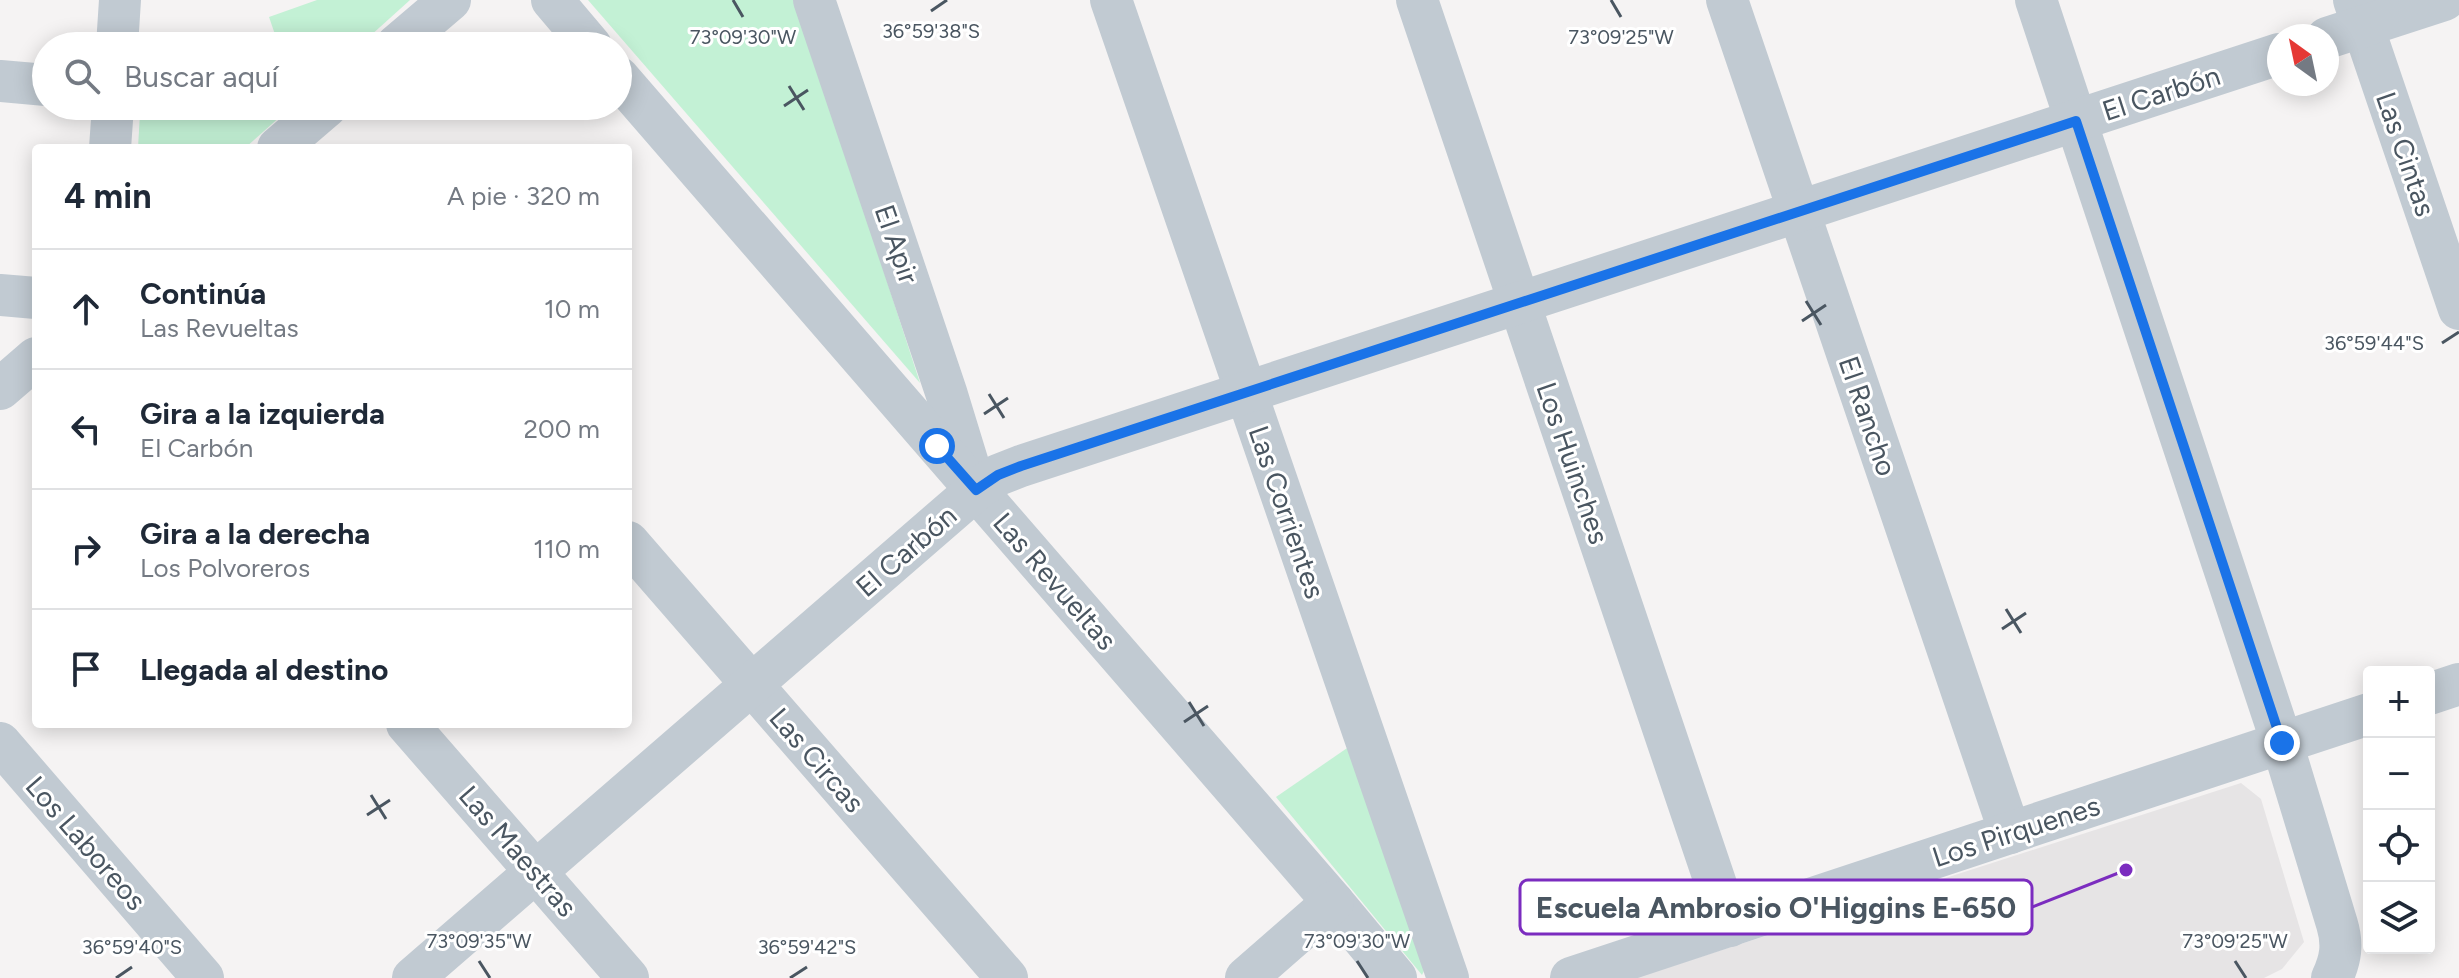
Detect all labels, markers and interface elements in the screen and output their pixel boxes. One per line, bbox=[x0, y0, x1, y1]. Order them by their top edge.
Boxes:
text: 36°59'38"S bbox=[882, 19, 980, 43]
north arrow bbox=[2267, 24, 2339, 96]
text: 73°09'30"W bbox=[690, 25, 796, 49]
text: 73°09'25"W bbox=[1568, 25, 1674, 49]
search box bbox=[32, 32, 632, 120]
icon: search bbox=[60, 54, 104, 98]
text: Buscar aquí bbox=[124, 58, 278, 95]
street label: El Carbón bbox=[2098, 58, 2224, 128]
street label: Las Cintas bbox=[2369, 87, 2443, 221]
text: 4 min bbox=[64, 176, 151, 217]
text: A pie · 320 m bbox=[447, 180, 600, 212]
street label: El Apir bbox=[868, 200, 926, 288]
text: Continúa bbox=[140, 275, 266, 312]
icon: ahead bbox=[64, 287, 108, 331]
text: 10 m bbox=[544, 293, 600, 325]
text: Las Revueltas bbox=[140, 312, 299, 344]
text: 36°59'44"S bbox=[2324, 331, 2424, 355]
street label: El Rancho bbox=[1832, 352, 1904, 480]
street label: Los Huinches bbox=[1529, 378, 1617, 548]
text: Gira a la izquierda bbox=[140, 395, 385, 432]
icon: left bbox=[64, 407, 108, 451]
text: 200 m bbox=[524, 413, 600, 445]
street label: Las Corrientes bbox=[1242, 421, 1332, 603]
route start bbox=[919, 428, 955, 464]
text: El Carbón bbox=[140, 432, 253, 464]
street label: El Carbón bbox=[849, 498, 963, 604]
street label: Las Revueltas bbox=[986, 505, 1124, 657]
text: Gira a la derecha bbox=[140, 515, 370, 552]
icon: right bbox=[64, 527, 108, 571]
text: 110 m bbox=[533, 533, 600, 565]
text: Los Polvoreros bbox=[140, 552, 310, 584]
icon: arrive bbox=[64, 647, 108, 691]
text: Llegada al destino bbox=[140, 651, 388, 688]
map controls bbox=[2363, 666, 2435, 954]
button: + bbox=[2363, 666, 2435, 738]
street label: Las Circas bbox=[762, 701, 872, 819]
route end bbox=[2264, 725, 2300, 761]
button: − bbox=[2363, 738, 2435, 810]
street label: Los Laboreos bbox=[19, 769, 153, 917]
street label: Las Maestras bbox=[452, 779, 584, 923]
street label: Los Pirquenes bbox=[1928, 788, 2104, 874]
button: locate bbox=[2363, 810, 2435, 882]
callout: Escuela Ambrosio O'Higgins E-650 bbox=[1520, 880, 2032, 934]
button: layers bbox=[2363, 882, 2435, 954]
text: Escuela Ambrosio O'Higgins E-650 bbox=[1536, 889, 2016, 926]
text: 73°09'35"W bbox=[426, 929, 532, 953]
text: 73°09'30"W bbox=[1304, 929, 1410, 953]
text: 73°09'25"W bbox=[2182, 929, 2288, 953]
text: 36°59'40"S bbox=[82, 935, 182, 959]
text: 36°59'42"S bbox=[758, 935, 856, 959]

